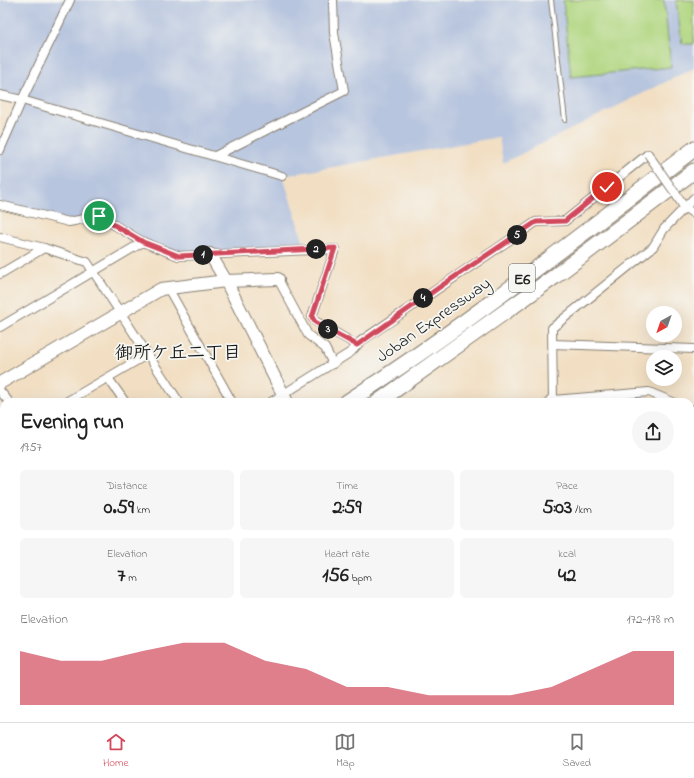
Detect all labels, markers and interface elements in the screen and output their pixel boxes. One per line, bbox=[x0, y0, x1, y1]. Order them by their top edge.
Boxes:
pin bbox=[590, 170, 624, 204]
icon: check bbox=[596, 176, 618, 198]
pin bbox=[82, 199, 116, 233]
icon: arrive bbox=[88, 205, 110, 227]
pin: 5 bbox=[507, 225, 527, 245]
text: 5 bbox=[514, 227, 520, 243]
pin: 2 bbox=[306, 239, 326, 259]
text: 2 bbox=[313, 241, 319, 257]
pin: 1 bbox=[193, 245, 213, 265]
text: 1 bbox=[201, 247, 205, 263]
road number: E6 bbox=[509, 264, 535, 292]
street label: Joban Expressway bbox=[372, 271, 497, 370]
pin: 4 bbox=[413, 288, 433, 308]
text: 4 bbox=[421, 290, 425, 306]
north arrow bbox=[646, 306, 682, 342]
map controls bbox=[646, 306, 682, 386]
pin: 3 bbox=[318, 319, 338, 339]
text: 3 bbox=[326, 321, 330, 337]
district label: 御所ケ丘二丁目 bbox=[115, 341, 241, 367]
button: layers bbox=[646, 350, 682, 386]
text: Evening run bbox=[20, 407, 124, 439]
button: share bbox=[632, 411, 674, 453]
text: 19:57 bbox=[20, 438, 42, 457]
text: Distance bbox=[107, 478, 147, 494]
text: Time bbox=[336, 478, 358, 494]
text: Pace bbox=[556, 478, 578, 494]
text: 0.59 bbox=[104, 494, 134, 523]
text: 2:59 bbox=[332, 494, 362, 523]
text: 5:03 bbox=[542, 494, 572, 523]
text: km bbox=[134, 502, 150, 518]
text: /km bbox=[572, 502, 592, 518]
text: Elevation bbox=[107, 546, 147, 562]
text: Heart rate bbox=[324, 546, 370, 562]
text: kcal bbox=[558, 546, 576, 562]
text: 7 bbox=[117, 562, 125, 591]
text: 156 bbox=[322, 562, 349, 591]
text: 42 bbox=[558, 562, 576, 591]
text: m bbox=[125, 570, 137, 586]
text: bpm bbox=[349, 570, 372, 586]
text: Elevation bbox=[20, 610, 68, 629]
text: 172–178 m bbox=[627, 610, 674, 629]
tab: Home bbox=[103, 731, 129, 771]
tab: Map bbox=[334, 731, 356, 771]
tab: Saved bbox=[562, 731, 591, 771]

